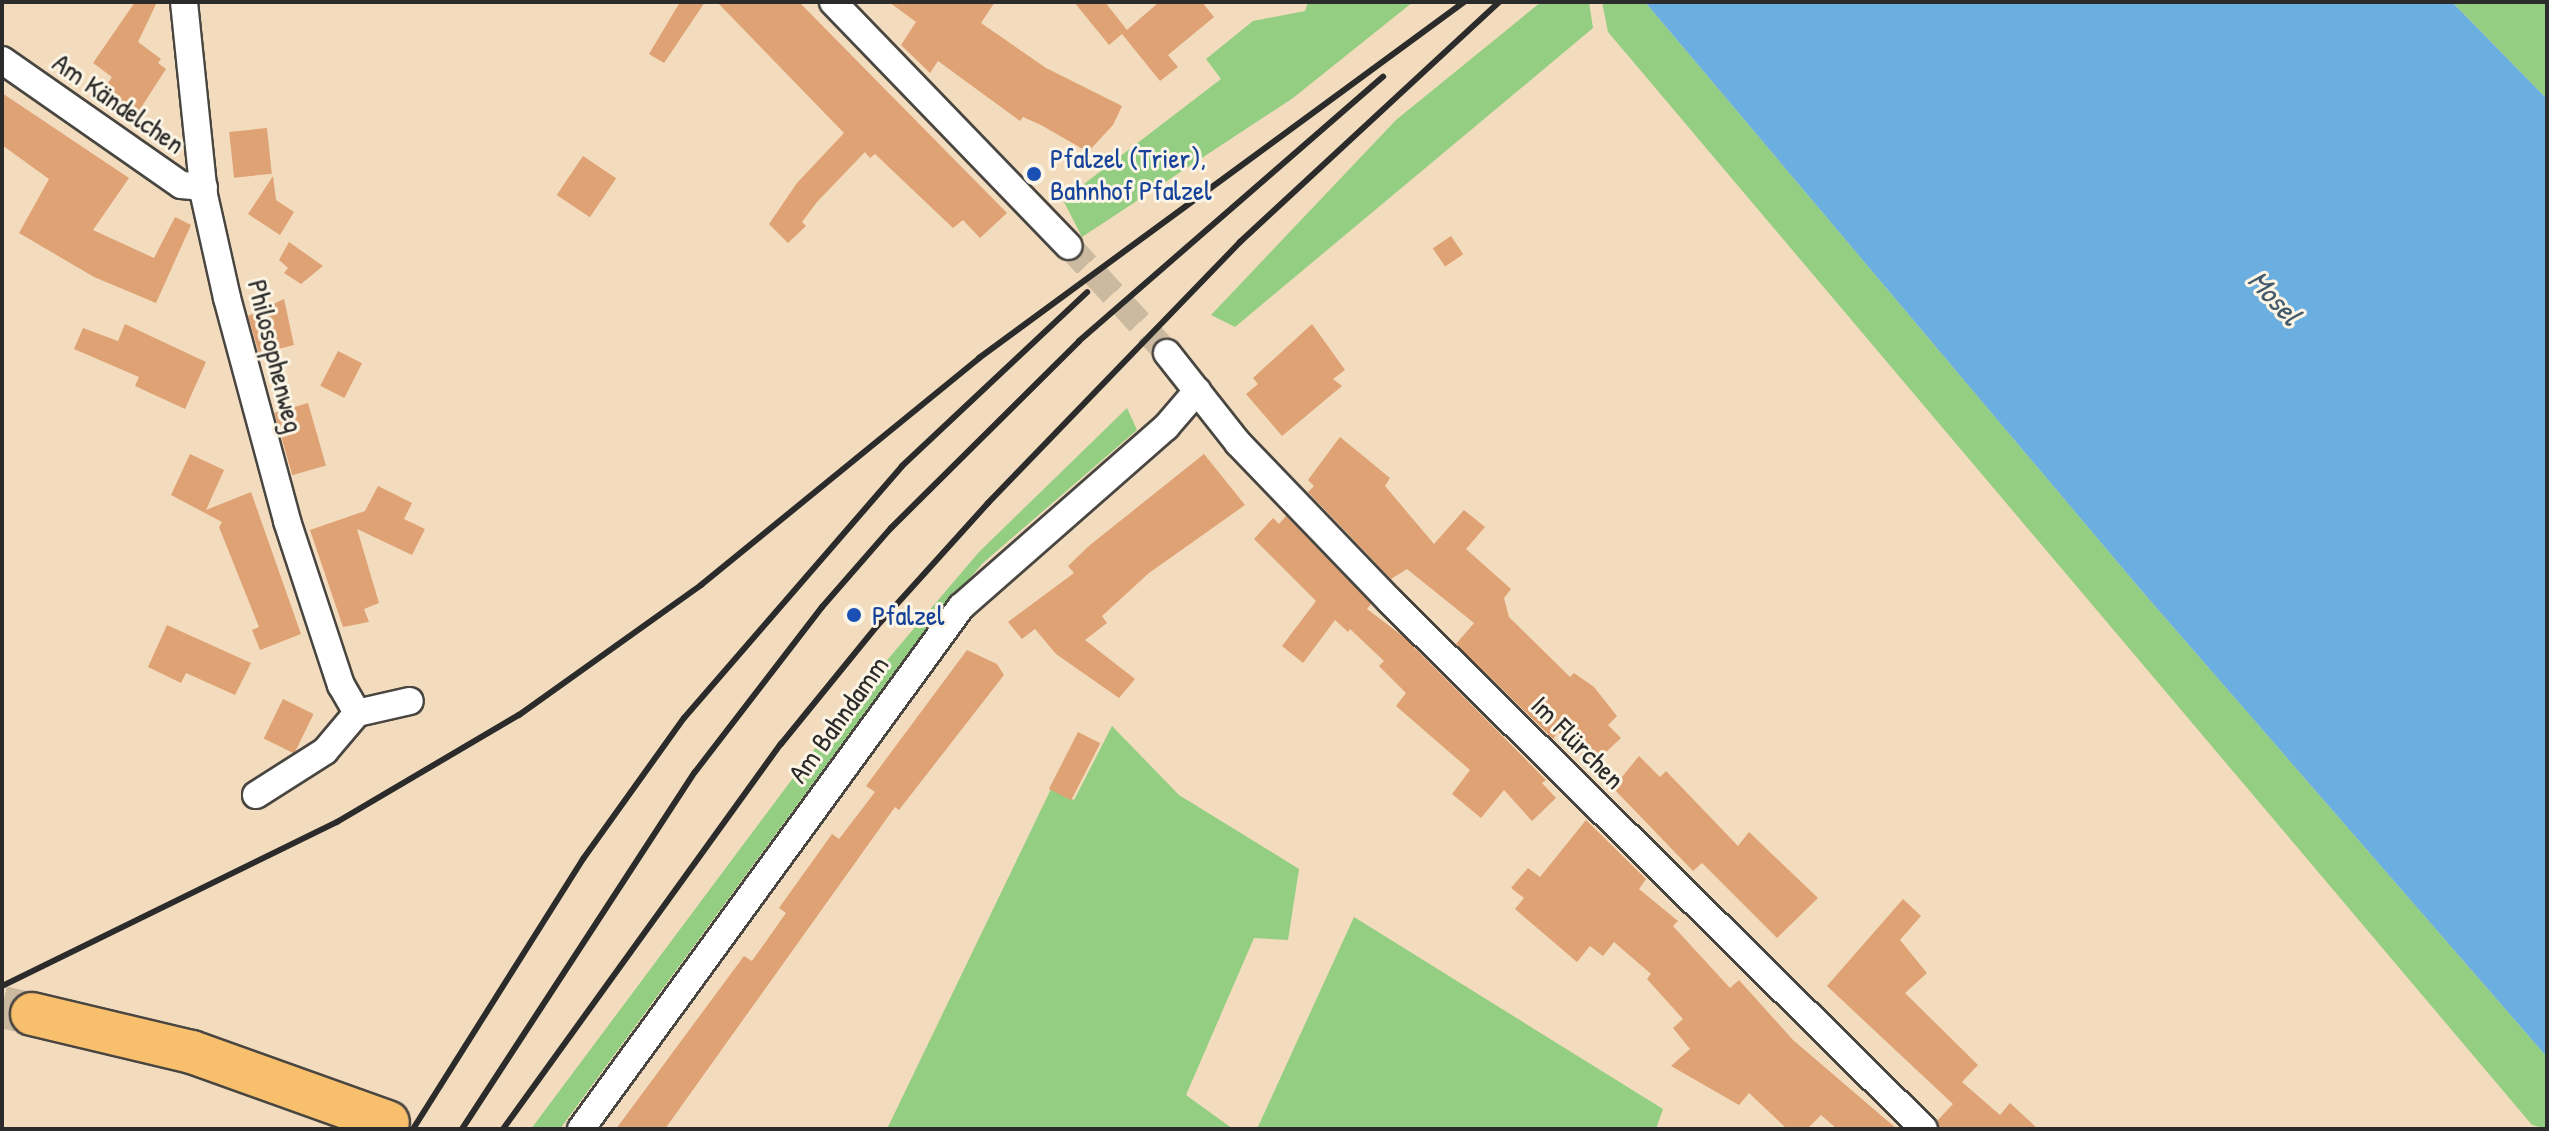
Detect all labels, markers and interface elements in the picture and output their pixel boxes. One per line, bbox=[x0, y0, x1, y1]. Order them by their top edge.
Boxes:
street label: Am Kändelchen bbox=[47, 45, 191, 161]
place label: Pfalzel (Trier), Bahnhof Pfalzel bbox=[1050, 141, 1212, 207]
marker: Pfalzel (Trier), Bahnhof Pfalzel bbox=[1025, 165, 1043, 183]
water label: Mosel bbox=[2241, 262, 2309, 332]
street label: Philosophenweg bbox=[241, 276, 311, 436]
place label: Pfalzel bbox=[872, 598, 945, 632]
marker: Pfalzel bbox=[843, 604, 865, 626]
street label: Am Bahndamm bbox=[781, 649, 895, 789]
street label: Im Flürchen bbox=[1524, 688, 1632, 796]

